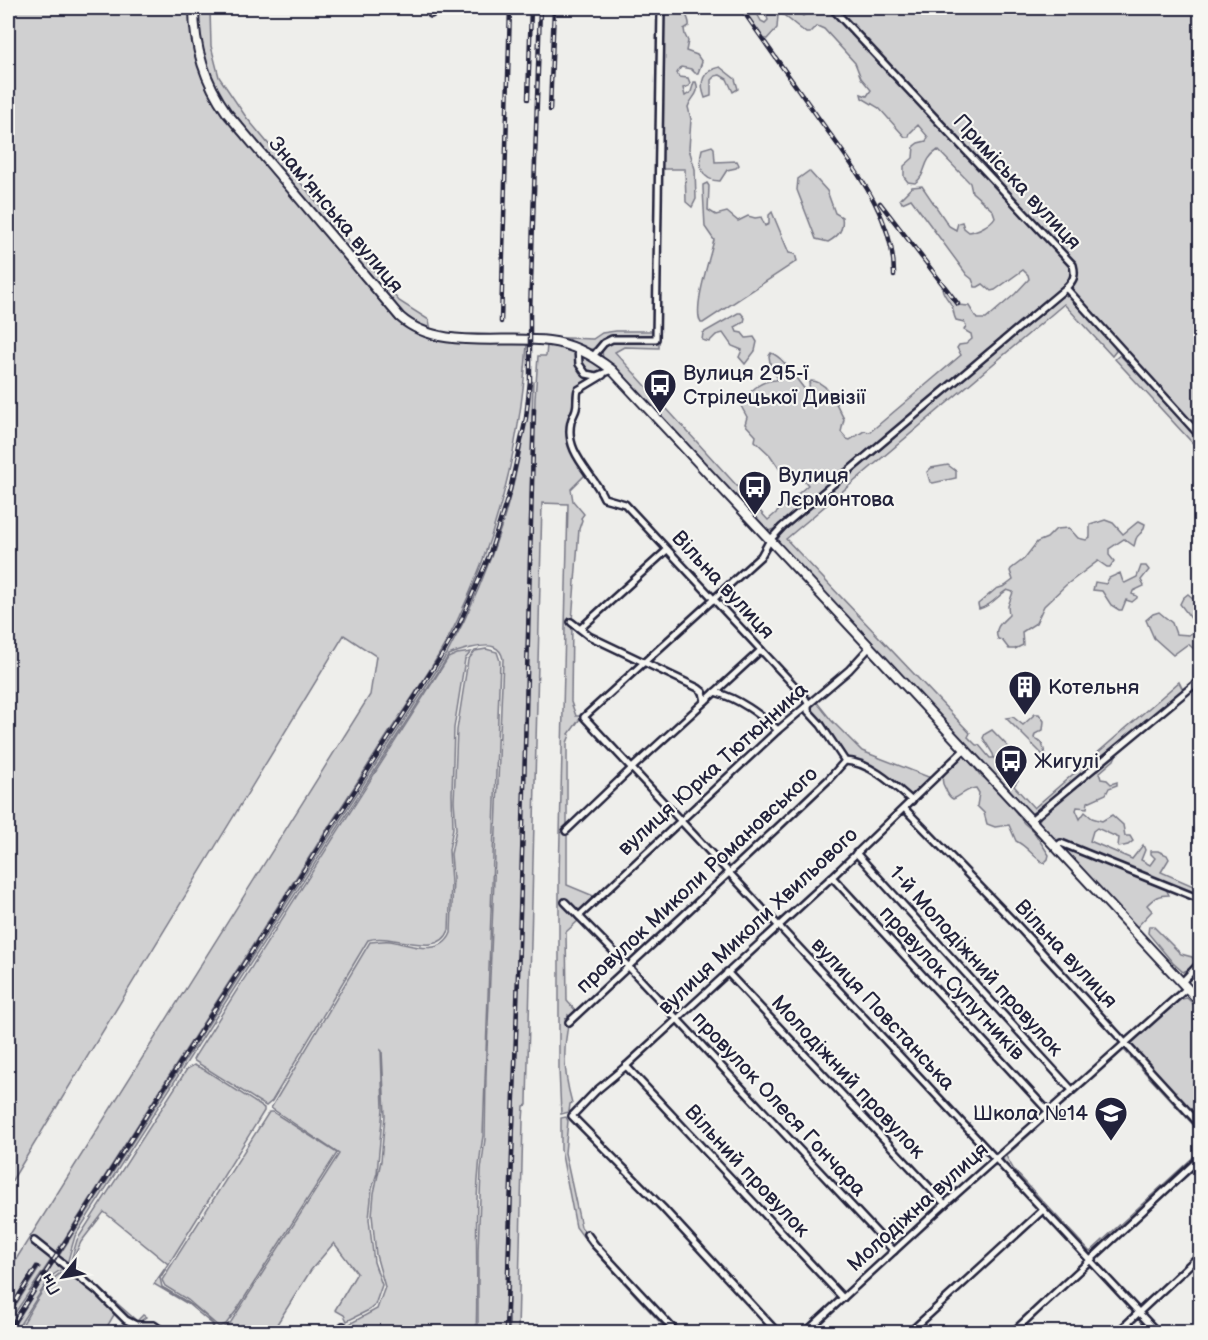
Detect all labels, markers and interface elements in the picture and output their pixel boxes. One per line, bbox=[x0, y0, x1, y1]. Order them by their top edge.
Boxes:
street label: Приміська вулиця bbox=[948, 109, 1086, 255]
street label: Знам'янська вулиця bbox=[263, 132, 409, 298]
place label: Вулиця 295-ї Стрілецької Дивізії bbox=[683, 361, 867, 410]
bus stop icon: Вулиця 295-ї Стрілецької Дивізії bbox=[642, 367, 678, 414]
place label: Вулиця Лєрмонтова bbox=[777, 463, 895, 512]
bus stop icon: Вулиця Лєрмонтова bbox=[737, 469, 773, 516]
street label: Вільна вулиця bbox=[666, 526, 780, 644]
building icon: Котельня bbox=[1007, 669, 1043, 716]
place label: Котельня bbox=[1048, 675, 1139, 700]
street label: вулиця Юрка Тютюнника bbox=[613, 677, 814, 861]
bus stop icon: Жигулі bbox=[993, 743, 1029, 790]
place label: Жигулі bbox=[1034, 749, 1099, 774]
street label: провулок Миколи Романовського bbox=[571, 761, 823, 999]
street label: вулиця Миколи Хвильового bbox=[653, 822, 863, 1020]
street label: 1-й Молодіжний провулок bbox=[884, 861, 1068, 1061]
street label: Вільна вулиця bbox=[1009, 895, 1123, 1013]
street label: провулок Супутників bbox=[874, 901, 1030, 1065]
street label: вулиця Повстанська bbox=[806, 932, 961, 1096]
street label: Молодіжний провулок bbox=[766, 990, 930, 1164]
street label: провулок Олеся Гончара bbox=[687, 1006, 872, 1202]
school or university icon: Школа №14 bbox=[1093, 1095, 1129, 1142]
street label: Вільний провулок bbox=[679, 1100, 815, 1242]
place label: Школа №14 bbox=[973, 1101, 1088, 1126]
street label: Молодіжна вулиця bbox=[842, 1137, 994, 1277]
north arrow bbox=[33, 1247, 93, 1307]
text: Пн bbox=[38, 1270, 65, 1298]

